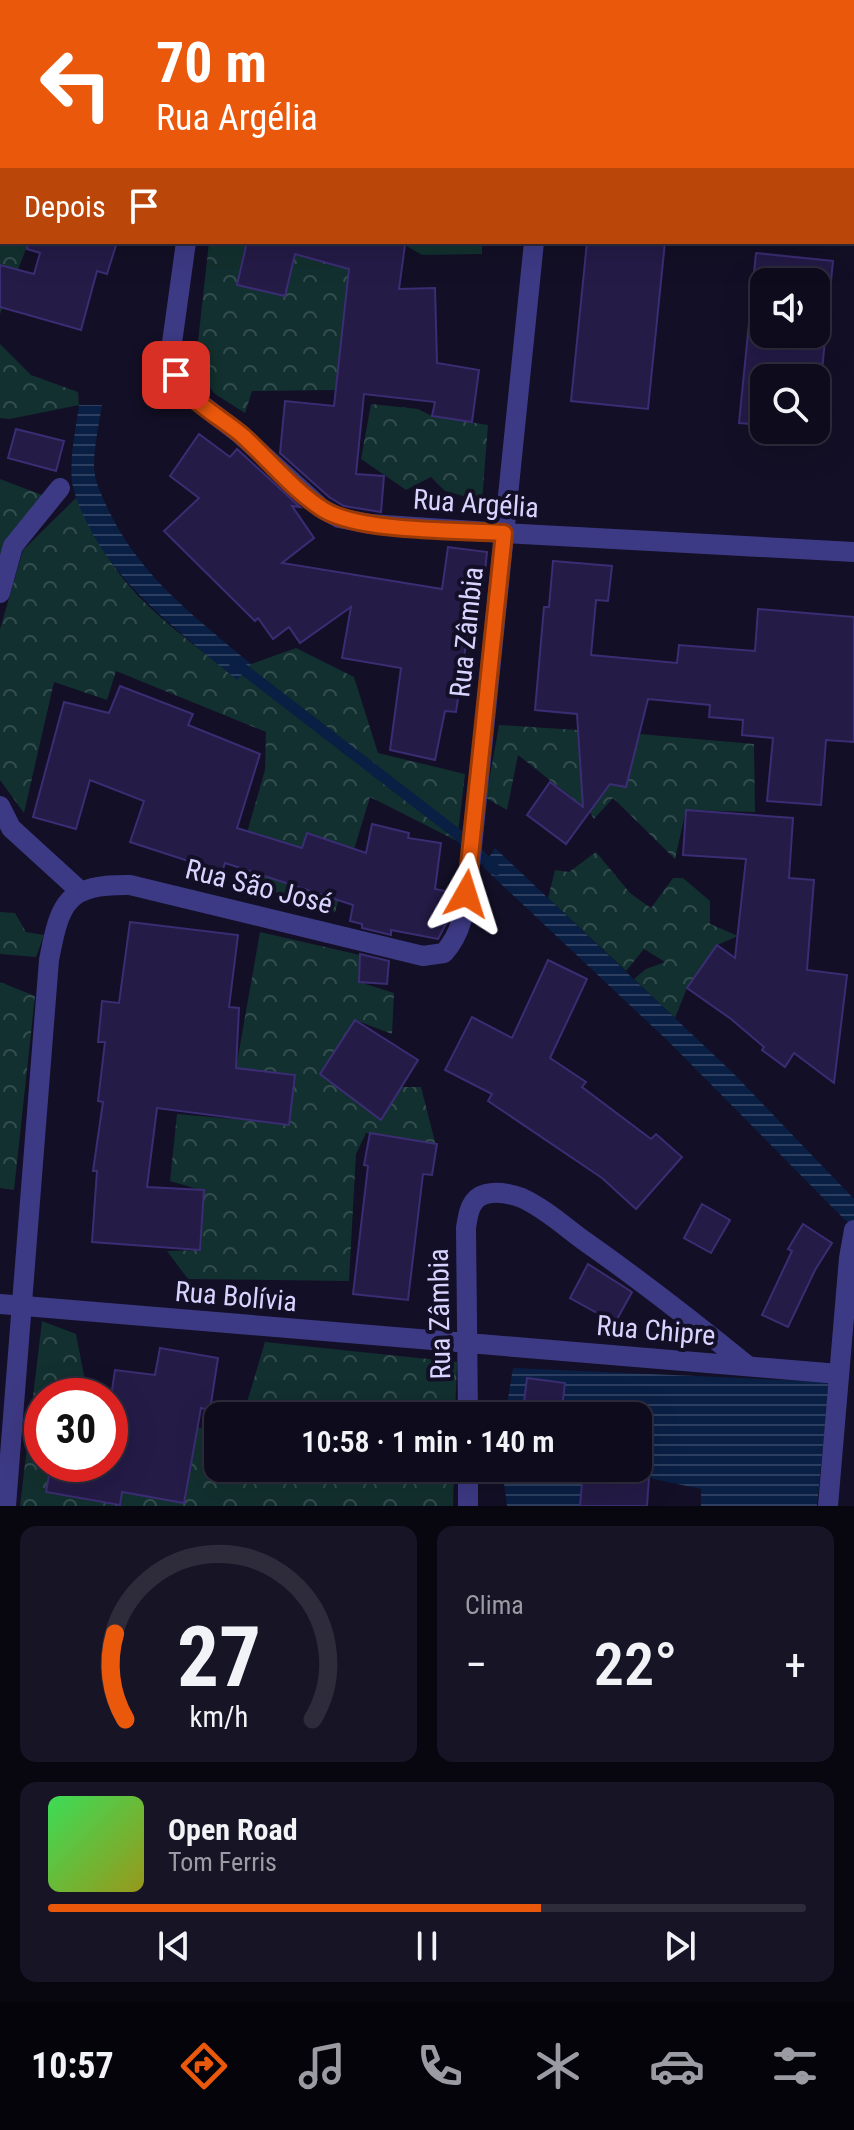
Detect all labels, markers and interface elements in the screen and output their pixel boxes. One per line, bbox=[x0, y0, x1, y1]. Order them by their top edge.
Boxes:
text: 70 m bbox=[156, 30, 267, 96]
icon: left bbox=[24, 32, 128, 136]
text: Rua Argélia bbox=[156, 97, 318, 139]
icon: arrive bbox=[122, 184, 166, 228]
text: Depois bbox=[24, 189, 106, 224]
map controls bbox=[750, 268, 830, 444]
button: sound bbox=[750, 268, 830, 348]
pin bbox=[142, 341, 210, 409]
icon: arrive bbox=[154, 353, 198, 397]
button: search bbox=[750, 364, 830, 444]
street label: Rua Argélia bbox=[412, 483, 540, 524]
street label: Rua Zâmbia bbox=[443, 565, 490, 699]
street label: Rua São José bbox=[182, 852, 336, 921]
position arrow bbox=[424, 852, 508, 936]
street label: Rua Zâmbia bbox=[422, 1248, 457, 1380]
street label: Rua Bolívia bbox=[174, 1275, 298, 1318]
street label: Rua Chipre bbox=[595, 1309, 717, 1352]
speed limit sign: 30 bbox=[24, 1378, 128, 1482]
text: 10:58 · 1 min · 140 m bbox=[301, 1424, 555, 1459]
text: Clima bbox=[465, 1590, 524, 1620]
text: 27 bbox=[176, 1609, 261, 1706]
text: 22° bbox=[594, 1629, 677, 1700]
text: − bbox=[465, 1639, 487, 1691]
text: + bbox=[784, 1639, 806, 1691]
text: km/h bbox=[189, 1700, 248, 1734]
text: Open Road bbox=[168, 1812, 298, 1847]
text: Tom Ferris bbox=[168, 1847, 277, 1877]
icon: previous bbox=[152, 1924, 196, 1968]
icon: pause bbox=[405, 1924, 449, 1968]
icon: next bbox=[658, 1924, 702, 1968]
icon: directions bbox=[176, 2038, 232, 2094]
icon: music bbox=[294, 2038, 350, 2094]
icon: phone bbox=[412, 2038, 468, 2094]
icon: climate bbox=[530, 2038, 586, 2094]
icon: car bbox=[649, 2038, 705, 2094]
icon: filters bbox=[767, 2038, 823, 2094]
text: 10:57 bbox=[31, 2045, 114, 2087]

